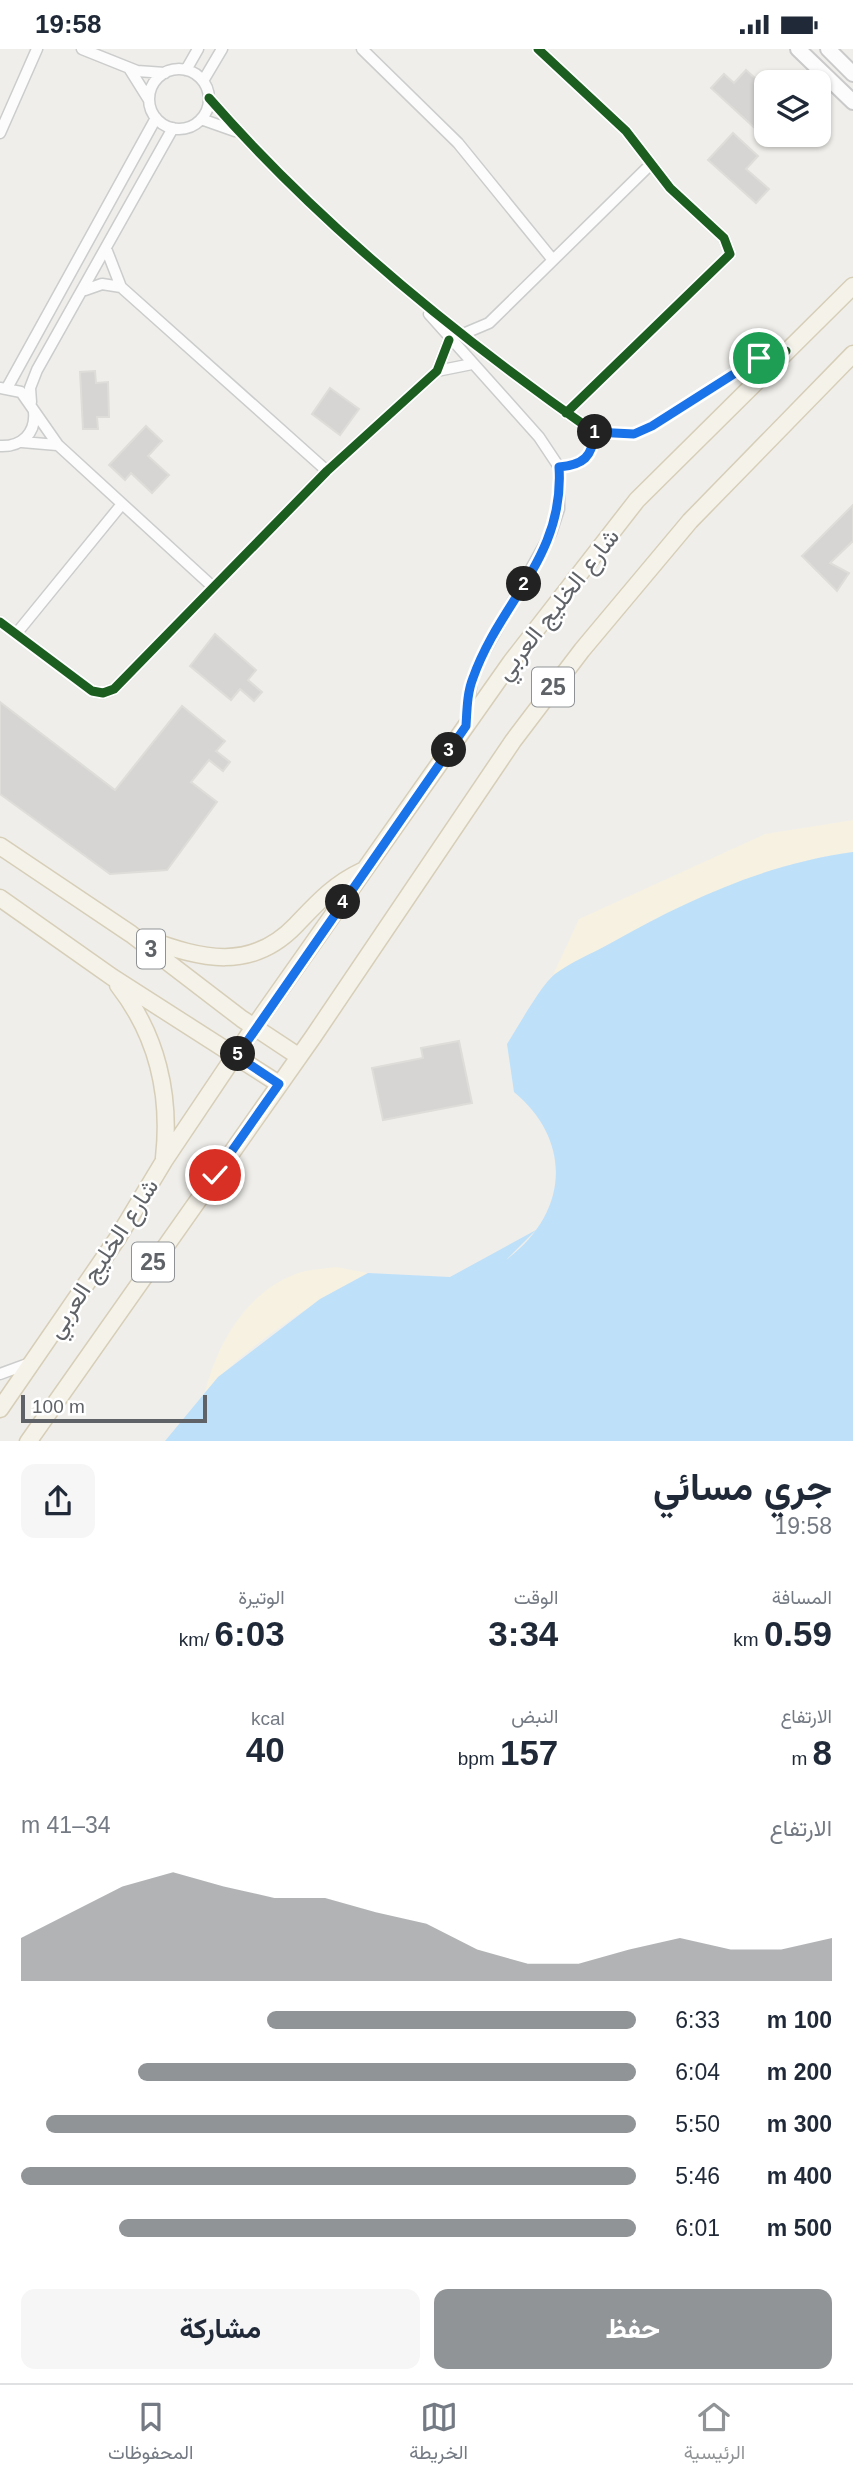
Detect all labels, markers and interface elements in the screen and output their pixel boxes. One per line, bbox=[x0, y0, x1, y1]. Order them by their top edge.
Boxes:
text: 19:58 bbox=[35, 9, 102, 39]
map controls bbox=[754, 70, 831, 147]
button: layers bbox=[754, 70, 831, 147]
pin bbox=[729, 328, 789, 388]
icon: arrive bbox=[740, 339, 778, 377]
pin: 1 bbox=[578, 415, 612, 449]
text: 1 bbox=[589, 421, 600, 442]
street label: شارع الخليج العربي bbox=[490, 523, 629, 689]
pin: 2 bbox=[506, 567, 542, 601]
text: 2 bbox=[518, 573, 529, 594]
road number: 25 bbox=[532, 667, 574, 707]
pin: 3 bbox=[432, 733, 466, 767]
text: 3 bbox=[443, 739, 454, 760]
pin: 4 bbox=[326, 885, 360, 919]
text: 4 bbox=[337, 891, 348, 912]
road number: 3 bbox=[137, 929, 165, 969]
pin: 5 bbox=[220, 1037, 256, 1072]
text: 5 bbox=[232, 1043, 243, 1064]
pin bbox=[185, 1145, 245, 1205]
icon: check bbox=[196, 1156, 234, 1194]
street label: شارع الخليج العربي bbox=[40, 1173, 169, 1346]
road number: 25 bbox=[132, 1243, 174, 1281]
scale bar bbox=[21, 1393, 206, 1424]
text: 100 m bbox=[32, 1396, 85, 1417]
button: share bbox=[21, 1464, 95, 1538]
text: جري مسائي bbox=[653, 1466, 832, 1508]
text: 19:58 bbox=[774, 1513, 832, 1539]
text: الوتيرة bbox=[238, 1587, 285, 1608]
text: الوقت bbox=[514, 1587, 558, 1608]
text: المسافة bbox=[772, 1587, 832, 1608]
text: 6:03 bbox=[215, 1614, 285, 1653]
text: 3:34 bbox=[488, 1614, 558, 1653]
text: 0.59 bbox=[764, 1614, 832, 1653]
text: /km bbox=[179, 1629, 215, 1650]
text: km bbox=[733, 1629, 764, 1650]
text: النبض bbox=[511, 1706, 558, 1727]
text: الارتفاع bbox=[780, 1706, 832, 1727]
text: kcal bbox=[251, 1708, 285, 1729]
text: 40 bbox=[246, 1730, 285, 1769]
text: 157 bbox=[500, 1733, 558, 1772]
text: 8 bbox=[813, 1733, 832, 1772]
text: bpm bbox=[458, 1748, 500, 1769]
text: m bbox=[791, 1748, 813, 1769]
text: 34–41 m bbox=[21, 1812, 111, 1838]
text: الارتفاع bbox=[770, 1815, 832, 1841]
text: 6:33 bbox=[675, 2007, 720, 2033]
text: 100 m bbox=[767, 2007, 832, 2033]
text: 6:04 bbox=[675, 2059, 720, 2085]
text: 200 m bbox=[767, 2059, 832, 2085]
text: 5:50 bbox=[675, 2111, 720, 2137]
text: 300 m bbox=[767, 2111, 832, 2137]
text: 5:46 bbox=[675, 2163, 720, 2189]
text: 400 m bbox=[767, 2163, 832, 2189]
text: 6:01 bbox=[675, 2215, 720, 2241]
text: 500 m bbox=[767, 2215, 832, 2241]
button: مشاركة bbox=[21, 2289, 420, 2369]
button: حفظ bbox=[434, 2289, 832, 2369]
tab: المحفوظات bbox=[108, 2398, 193, 2469]
tab: الخريطة bbox=[409, 2398, 468, 2469]
tab: الرئيسية bbox=[684, 2398, 745, 2469]

